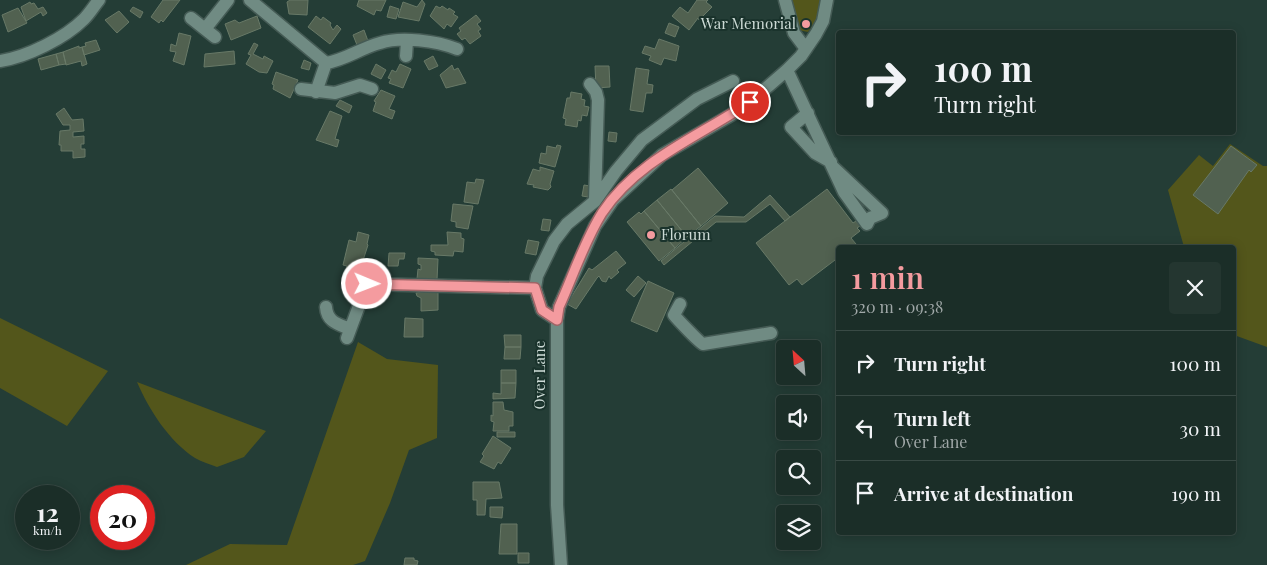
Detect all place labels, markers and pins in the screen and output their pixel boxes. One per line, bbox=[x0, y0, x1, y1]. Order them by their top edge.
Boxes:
place label: War Memorial bbox=[700, 13, 796, 33]
marker: War Memorial bbox=[800, 18, 812, 30]
pin bbox=[729, 81, 771, 123]
place label: Florum bbox=[661, 224, 711, 244]
marker: Florum bbox=[645, 229, 657, 241]

